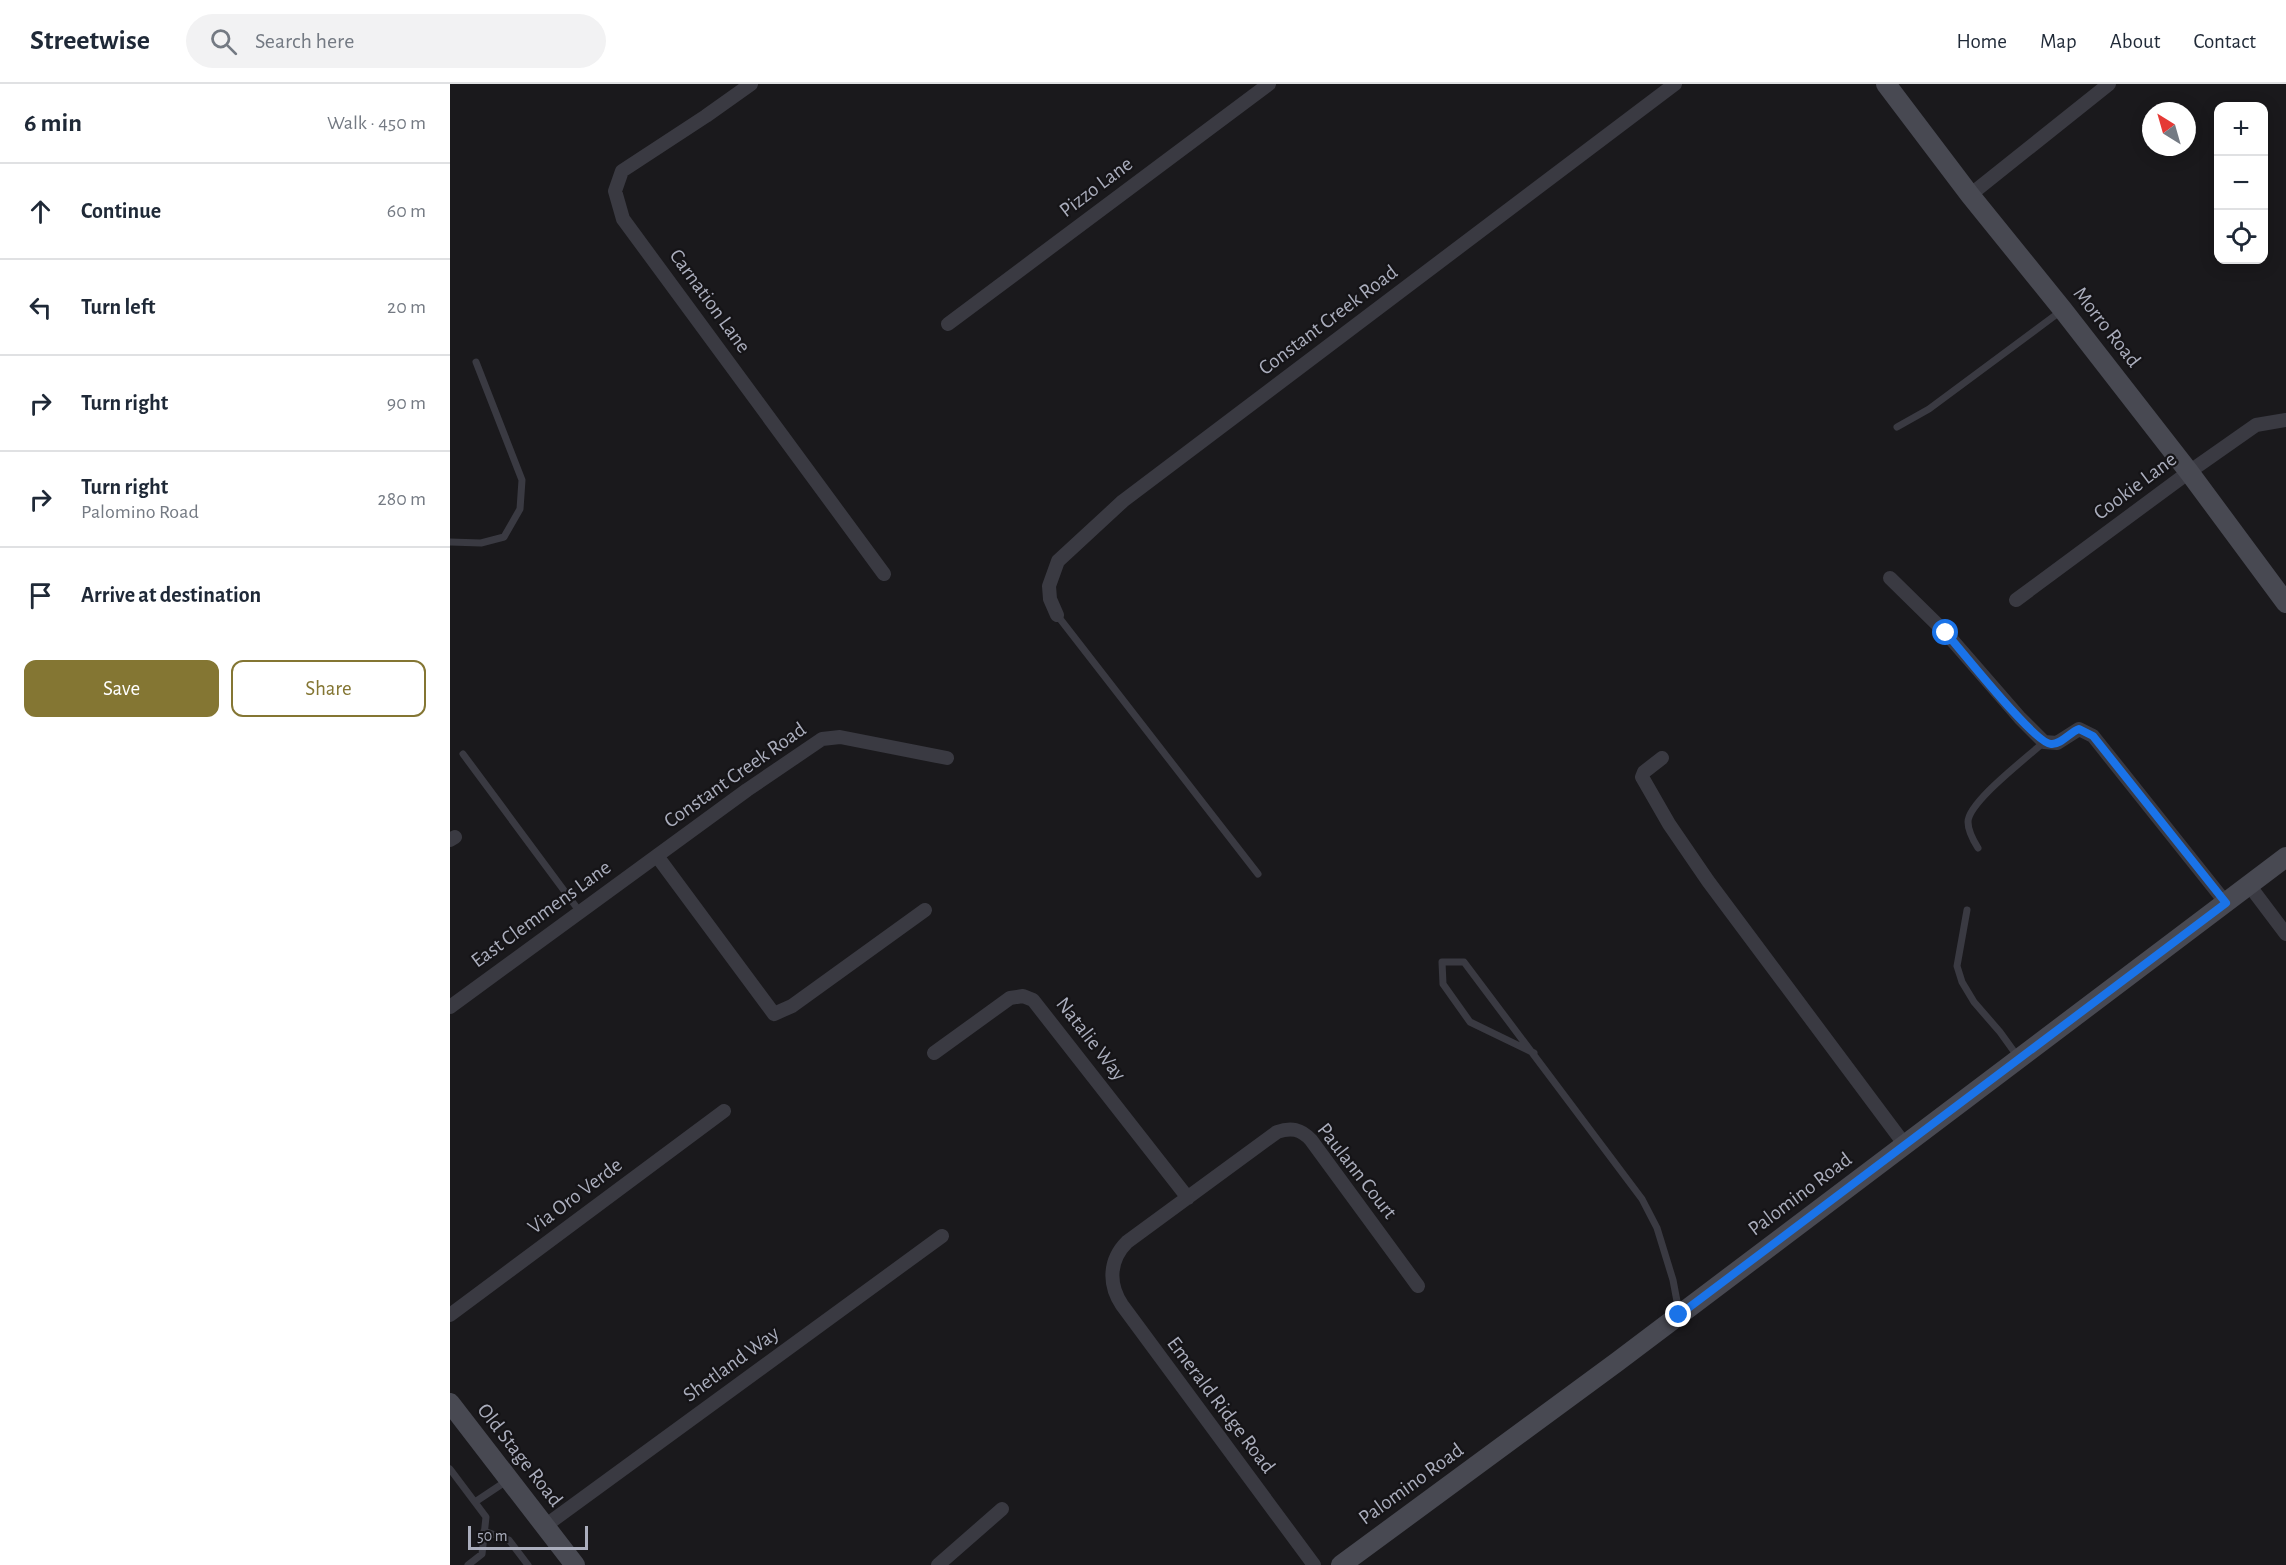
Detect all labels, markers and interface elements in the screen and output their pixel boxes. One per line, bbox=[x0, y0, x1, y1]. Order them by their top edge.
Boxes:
search box bbox=[186, 14, 606, 68]
icon: search bbox=[207, 25, 240, 58]
text: Streetwise bbox=[30, 27, 150, 55]
text: Search here bbox=[255, 30, 354, 52]
text: Home bbox=[1956, 31, 2007, 52]
text: Map bbox=[2040, 31, 2077, 52]
text: About bbox=[2110, 31, 2160, 52]
text: Contact bbox=[2193, 31, 2256, 52]
north arrow bbox=[2142, 102, 2196, 156]
map controls bbox=[2214, 102, 2268, 264]
button: + bbox=[2214, 102, 2268, 156]
text: 6 min bbox=[24, 110, 82, 136]
text: Walk · 450 m bbox=[327, 113, 426, 133]
street label: Pizzo Lane bbox=[1056, 153, 1136, 221]
button: − bbox=[2214, 156, 2268, 210]
icon: ahead bbox=[24, 195, 57, 228]
text: Continue bbox=[81, 200, 161, 222]
text: 60 m bbox=[387, 201, 426, 221]
button: locate bbox=[2214, 210, 2268, 264]
street label: Carnation Lane bbox=[665, 245, 755, 357]
street label: Constant Creek Road bbox=[1255, 261, 1401, 379]
street label: Morro Road bbox=[2069, 283, 2145, 371]
icon: left bbox=[24, 291, 57, 324]
text: Turn left bbox=[81, 296, 155, 318]
text: 20 m bbox=[387, 297, 426, 317]
icon: right bbox=[24, 387, 57, 420]
text: Turn right bbox=[81, 392, 168, 414]
text: 90 m bbox=[387, 393, 426, 413]
street label: Cookie Lane bbox=[2090, 448, 2180, 524]
text: Turn right bbox=[81, 476, 168, 498]
icon: right bbox=[24, 483, 57, 516]
text: 280 m bbox=[378, 489, 426, 509]
text: Palomino Road bbox=[81, 502, 199, 522]
icon: arrive bbox=[24, 579, 57, 612]
text: Arrive at destination bbox=[81, 584, 261, 606]
route start bbox=[1932, 619, 1958, 645]
button: Save bbox=[24, 660, 219, 717]
button: Share bbox=[231, 660, 426, 717]
street label: Constant Creek Road bbox=[660, 718, 810, 832]
street label: East Clemmens Lane bbox=[467, 856, 615, 972]
street label: Natalie Way bbox=[1052, 993, 1130, 1085]
street label: Paulann Court bbox=[1313, 1119, 1401, 1223]
street label: Palomino Road bbox=[1744, 1148, 1856, 1240]
street label: Via Oro Verde bbox=[524, 1154, 626, 1238]
route end bbox=[1665, 1301, 1691, 1327]
street label: Shetland Way bbox=[679, 1322, 783, 1406]
street label: Emerald Ridge Road bbox=[1163, 1333, 1279, 1477]
street label: Old Stage Road bbox=[473, 1400, 567, 1511]
street label: Palomino Road bbox=[1355, 1439, 1467, 1529]
scale bar bbox=[468, 1523, 588, 1550]
text: 50 m bbox=[477, 1528, 508, 1544]

